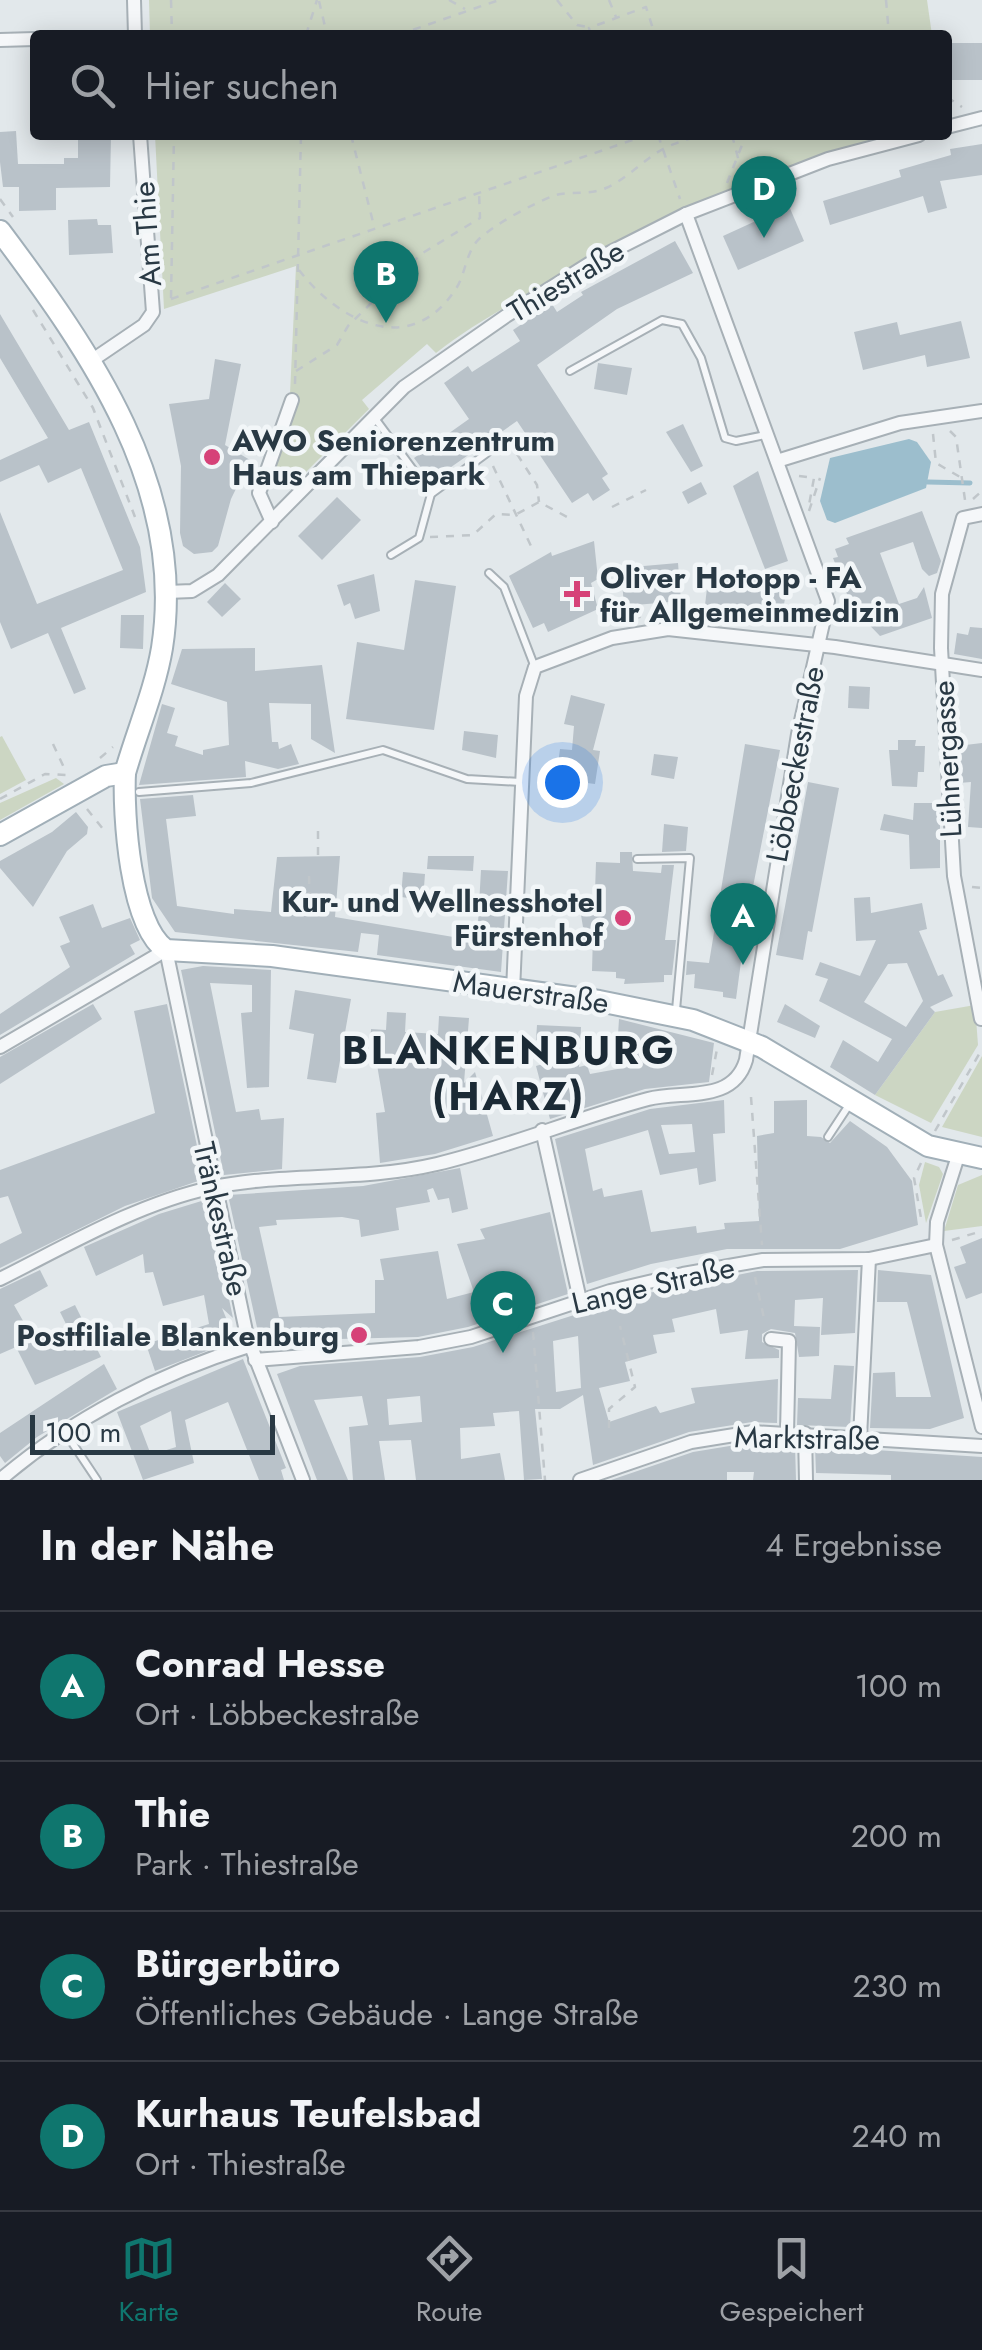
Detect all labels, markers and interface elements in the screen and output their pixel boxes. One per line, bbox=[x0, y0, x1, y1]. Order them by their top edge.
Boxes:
search box bbox=[30, 30, 952, 140]
icon: search bbox=[65, 58, 120, 113]
text: Hier suchen bbox=[145, 58, 339, 113]
pin: D bbox=[732, 156, 796, 238]
street label: Am Thie bbox=[122, 180, 172, 288]
street label: Thiestraße bbox=[499, 229, 633, 333]
pin: B bbox=[354, 240, 418, 323]
place label: AWO Seniorenzentrum Haus am Thiepark bbox=[231, 419, 555, 496]
marker: AWO Seniorenzentrum Haus am Thiepark bbox=[201, 446, 223, 468]
place label: Oliver Hotopp - FA für Allgemeinmedizin bbox=[600, 556, 900, 633]
marker: Oliver Hotopp - FA für Allgemeinmedizin bbox=[564, 581, 590, 607]
street label: Löbbeckestraße bbox=[755, 662, 835, 866]
street label: Lühnergasse bbox=[921, 679, 973, 839]
your location bbox=[537, 757, 588, 808]
place label: Kur- und Wellnesshotel Fürstenhof bbox=[281, 880, 605, 957]
pin: A bbox=[710, 882, 776, 965]
marker: Kur- und Wellnesshotel Fürstenhof bbox=[612, 907, 634, 929]
street label: Mauerstraße bbox=[450, 960, 612, 1024]
district label: BLANKENBURG (HARZ) bbox=[342, 1021, 676, 1125]
street label: Tränkestraße bbox=[182, 1138, 260, 1300]
street label: Lange Straße bbox=[567, 1245, 739, 1325]
pin: C bbox=[470, 1270, 536, 1353]
place label: Postfiliale Blankenburg bbox=[16, 1314, 339, 1357]
marker: Postfiliale Blankenburg bbox=[348, 1324, 370, 1346]
scale bar bbox=[30, 1410, 275, 1454]
text: 100 m bbox=[45, 1412, 121, 1453]
street label: Marktstraße bbox=[734, 1415, 880, 1461]
text: In der Nähe bbox=[40, 1515, 274, 1576]
text: 4 Ergebnisse bbox=[765, 1522, 942, 1568]
text: Conrad Hesse bbox=[135, 1636, 385, 1691]
text: A bbox=[61, 1663, 84, 1709]
text: 100 m bbox=[855, 1663, 942, 1709]
text: Ort · Löbbeckestraße bbox=[135, 1691, 419, 1737]
text: Thie bbox=[135, 1786, 210, 1841]
text: B bbox=[62, 1813, 83, 1859]
text: 200 m bbox=[851, 1813, 942, 1859]
text: Park · Thiestraße bbox=[135, 1841, 359, 1887]
text: Bürgerbüro bbox=[135, 1936, 340, 1991]
text: C bbox=[61, 1963, 84, 2009]
text: 230 m bbox=[853, 1963, 942, 2009]
text: Öffentliches Gebäude · Lange Straße bbox=[135, 1991, 639, 2037]
text: Kurhaus Teufelsbad bbox=[135, 2086, 482, 2141]
text: D bbox=[61, 2113, 84, 2159]
text: 240 m bbox=[851, 2113, 942, 2159]
text: Ort · Thiestraße bbox=[135, 2141, 346, 2187]
tab: Karte bbox=[119, 2231, 179, 2332]
tab: Route bbox=[416, 2231, 482, 2332]
tab: Gespeichert bbox=[720, 2231, 863, 2332]

